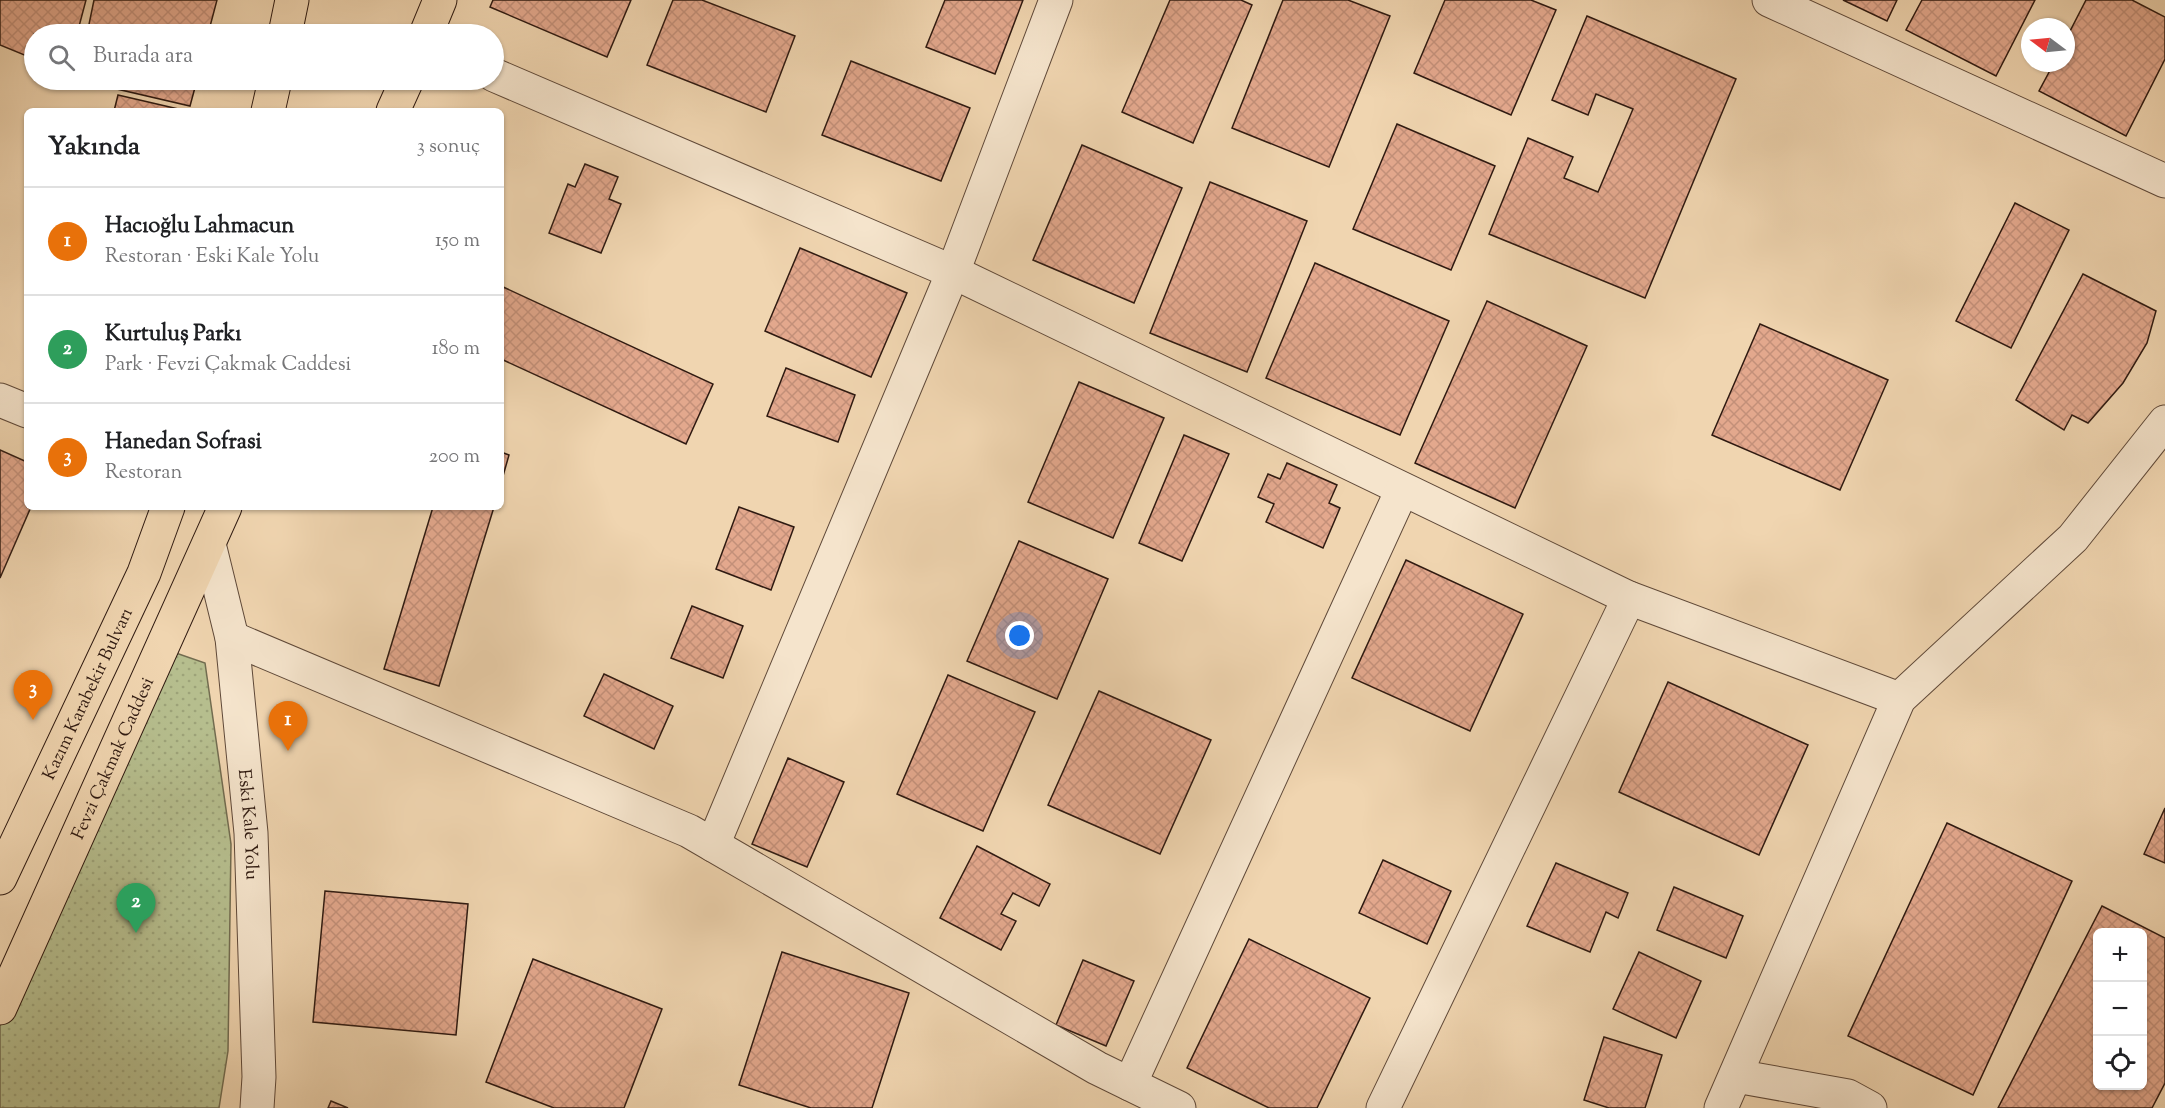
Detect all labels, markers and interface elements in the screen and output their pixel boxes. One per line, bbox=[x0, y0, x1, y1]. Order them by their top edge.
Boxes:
north arrow bbox=[2021, 18, 2075, 72]
search box bbox=[24, 24, 504, 90]
icon: search bbox=[45, 41, 78, 74]
text: Burada ara bbox=[93, 41, 193, 73]
text: Yakında bbox=[48, 129, 140, 166]
text: 3 sonuç bbox=[417, 133, 480, 162]
text: Hacıoğlu Lahmacun bbox=[105, 211, 294, 243]
text: 1 bbox=[64, 227, 71, 256]
text: 150 m bbox=[435, 227, 480, 256]
text: Restoran · Eski Kale Yolu bbox=[105, 243, 319, 272]
text: Kurtuluş Parkı bbox=[105, 319, 242, 351]
text: 2 bbox=[63, 335, 72, 364]
text: 180 m bbox=[432, 335, 480, 364]
text: Park · Fevzi Çakmak Caddesi bbox=[105, 351, 351, 380]
text: Hanedan Sofrasi bbox=[105, 427, 262, 459]
text: 3 bbox=[63, 443, 72, 472]
text: 200 m bbox=[429, 443, 480, 472]
text: Restoran bbox=[105, 459, 182, 488]
street label: Kazım Karabekir Bulvarı bbox=[37, 604, 141, 785]
your location bbox=[1005, 621, 1034, 650]
pin: 3 bbox=[14, 670, 52, 720]
street label: Fevzi Çakmak Caddesi bbox=[66, 674, 162, 844]
pin: 1 bbox=[268, 702, 308, 751]
street label: Eski Kale Yolu bbox=[230, 768, 264, 880]
pin: 2 bbox=[116, 884, 156, 933]
map controls bbox=[2093, 928, 2147, 1090]
button: + bbox=[2093, 928, 2147, 982]
button: − bbox=[2093, 982, 2147, 1036]
button: locate bbox=[2093, 1036, 2147, 1090]

